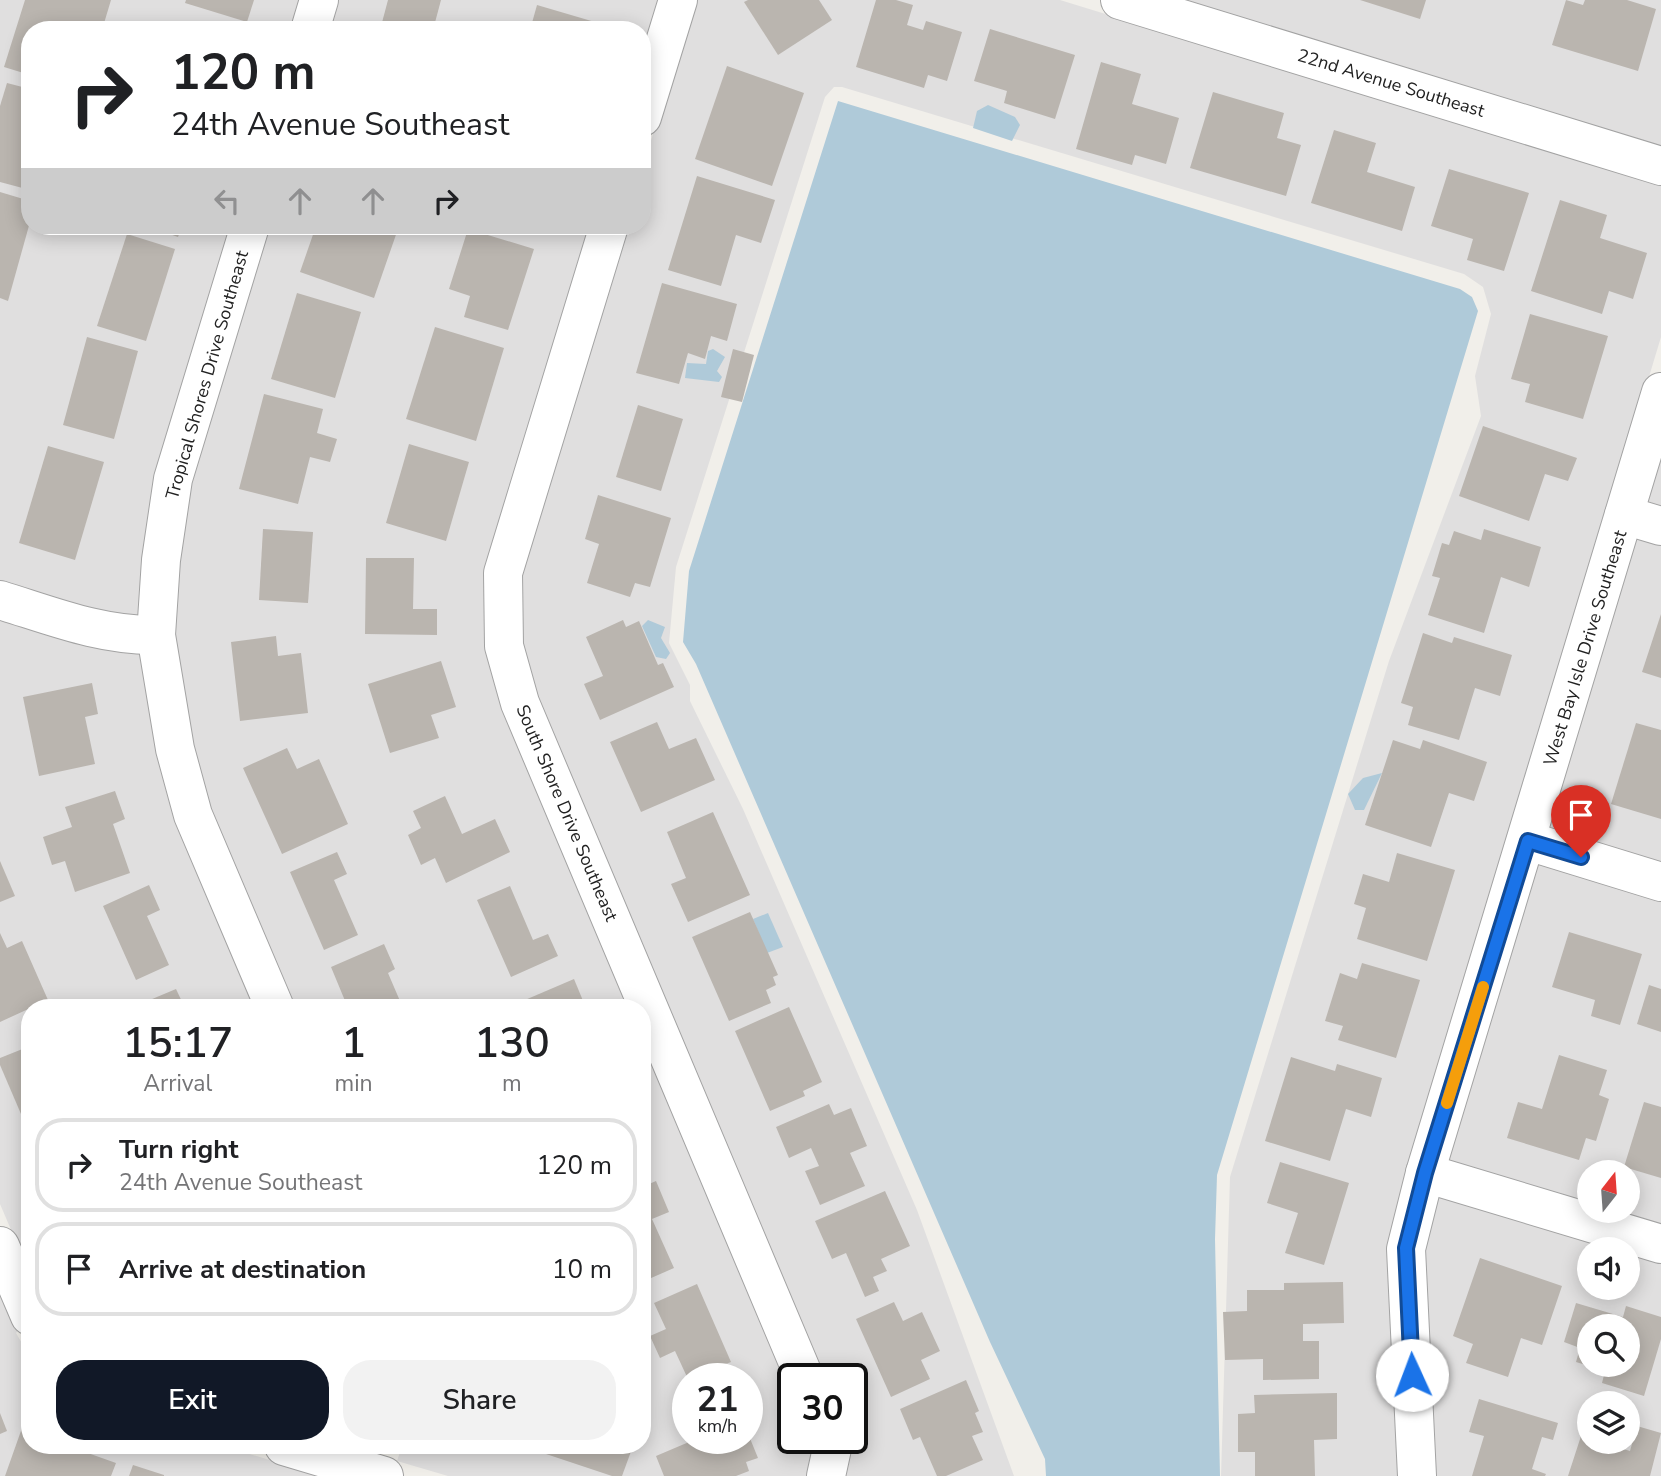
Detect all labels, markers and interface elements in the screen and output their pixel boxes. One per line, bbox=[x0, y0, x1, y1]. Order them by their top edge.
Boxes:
text: 120 m bbox=[171, 39, 315, 106]
street label: 22nd Avenue Southeast bbox=[1294, 43, 1488, 123]
icon: right bbox=[56, 49, 147, 140]
text: 24th Avenue Southeast bbox=[171, 103, 509, 146]
icon: left bbox=[208, 182, 246, 220]
icon: ahead bbox=[281, 182, 319, 220]
icon: ahead bbox=[354, 182, 392, 220]
icon: right bbox=[427, 182, 465, 220]
street label: Tropical Shores Drive Southeast bbox=[160, 247, 254, 502]
street label: West Bay Isle Drive Southeast bbox=[1538, 527, 1633, 769]
street label: South Shore Drive Southeast bbox=[510, 701, 624, 926]
pin bbox=[1551, 785, 1611, 857]
icon: arrive bbox=[1562, 796, 1600, 834]
text: 15:17 bbox=[122, 1015, 233, 1072]
text: 1 bbox=[341, 1015, 366, 1072]
text: 130 bbox=[474, 1015, 550, 1072]
text: Arrival bbox=[143, 1068, 212, 1099]
text: min bbox=[335, 1068, 373, 1099]
text: m bbox=[502, 1068, 522, 1099]
text: Turn right bbox=[119, 1132, 238, 1167]
icon: right bbox=[60, 1146, 98, 1184]
text: 120 m bbox=[536, 1148, 612, 1183]
north arrow bbox=[1577, 1160, 1640, 1223]
map controls bbox=[1577, 1160, 1640, 1454]
text: 24th Avenue Southeast bbox=[119, 1167, 362, 1198]
button: sound bbox=[1577, 1237, 1640, 1300]
icon: arrive bbox=[60, 1250, 98, 1288]
text: Arrive at destination bbox=[119, 1252, 366, 1287]
text: 10 m bbox=[552, 1252, 612, 1287]
button: search bbox=[1577, 1314, 1640, 1377]
position arrow bbox=[1375, 1338, 1449, 1412]
button: Exit bbox=[56, 1360, 329, 1440]
button: Share bbox=[343, 1360, 616, 1440]
speed limit sign: 30 bbox=[777, 1363, 868, 1454]
text: 21 bbox=[696, 1376, 739, 1423]
button: layers bbox=[1577, 1391, 1640, 1454]
text: km/h bbox=[698, 1414, 737, 1438]

